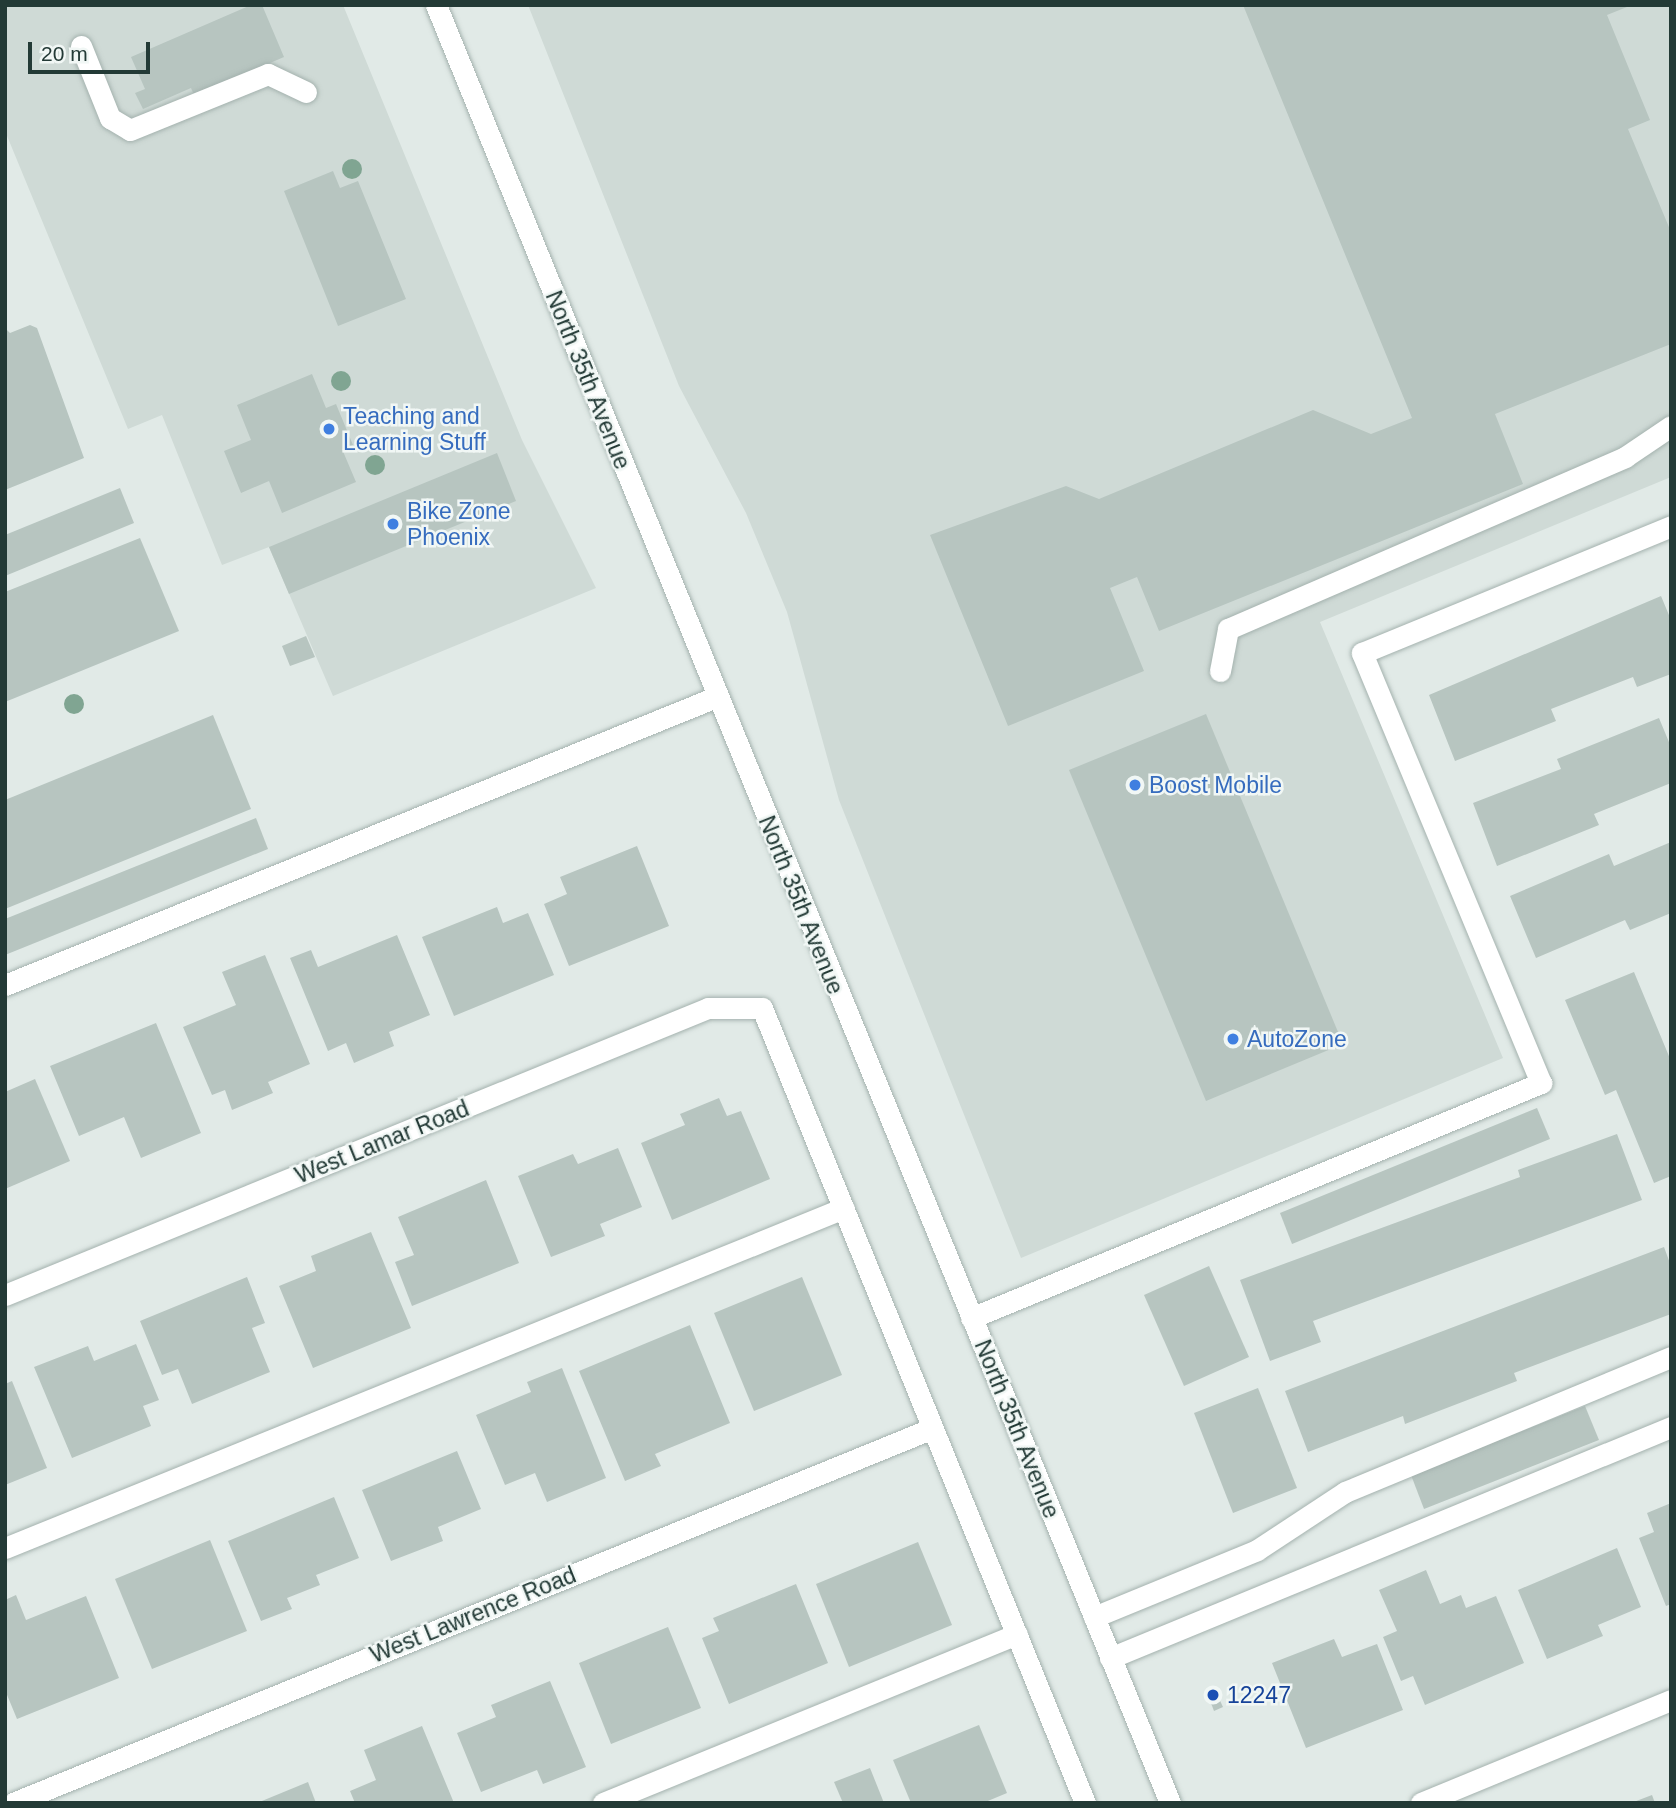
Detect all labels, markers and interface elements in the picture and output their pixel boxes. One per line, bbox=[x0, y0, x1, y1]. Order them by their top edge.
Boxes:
scale bar bbox=[32, 28, 154, 72]
text: 20 m bbox=[41, 42, 88, 65]
street label: North 35th Avenue bbox=[539, 286, 637, 474]
place label: Teaching and Learning Stuff bbox=[343, 402, 486, 456]
marker: Teaching and Learning Stuff bbox=[321, 421, 337, 437]
place label: Bike Zone Phoenix bbox=[407, 497, 511, 551]
marker: Bike Zone Phoenix bbox=[385, 516, 401, 532]
place label: Boost Mobile bbox=[1149, 771, 1282, 799]
marker: Boost Mobile bbox=[1127, 777, 1143, 793]
street label: North 35th Avenue bbox=[752, 811, 850, 999]
place label: AutoZone bbox=[1247, 1025, 1347, 1053]
marker: AutoZone bbox=[1225, 1031, 1241, 1047]
street label: West Lamar Road bbox=[291, 1095, 473, 1189]
street label: North 35th Avenue bbox=[968, 1335, 1066, 1523]
street label: West Lawrence Road bbox=[366, 1561, 580, 1669]
place label: 12247 bbox=[1227, 1681, 1291, 1709]
marker: 12247 bbox=[1205, 1687, 1221, 1703]

